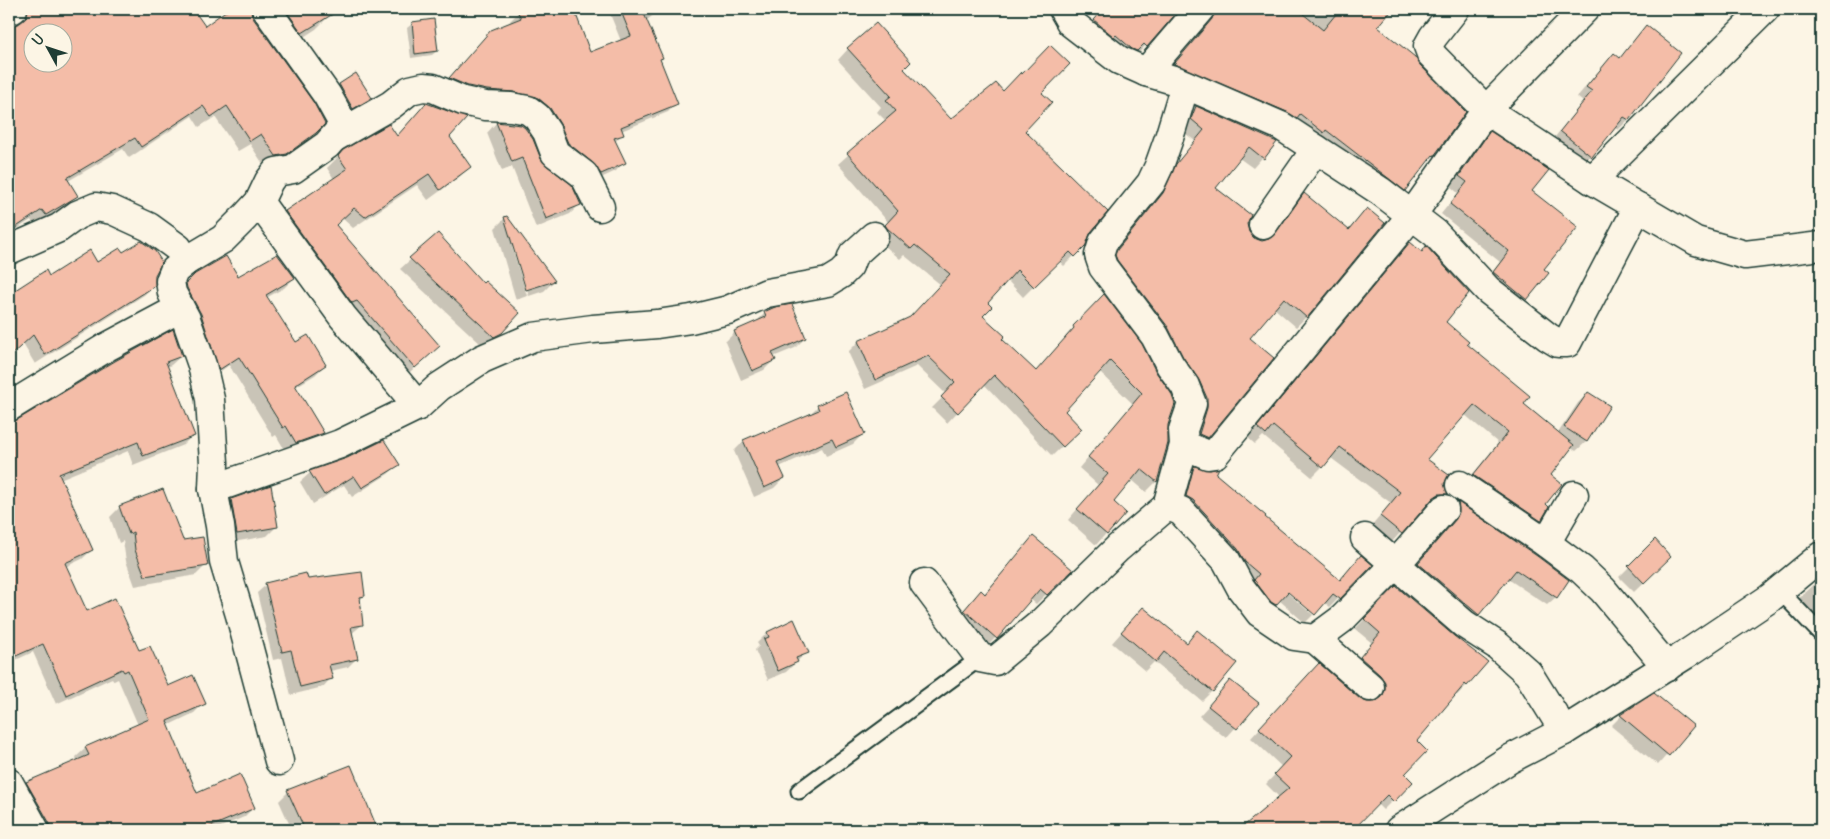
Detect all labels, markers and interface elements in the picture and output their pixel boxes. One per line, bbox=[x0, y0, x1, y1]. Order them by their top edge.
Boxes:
north arrow bbox=[22, 22, 72, 72]
text: U bbox=[28, 30, 48, 49]

